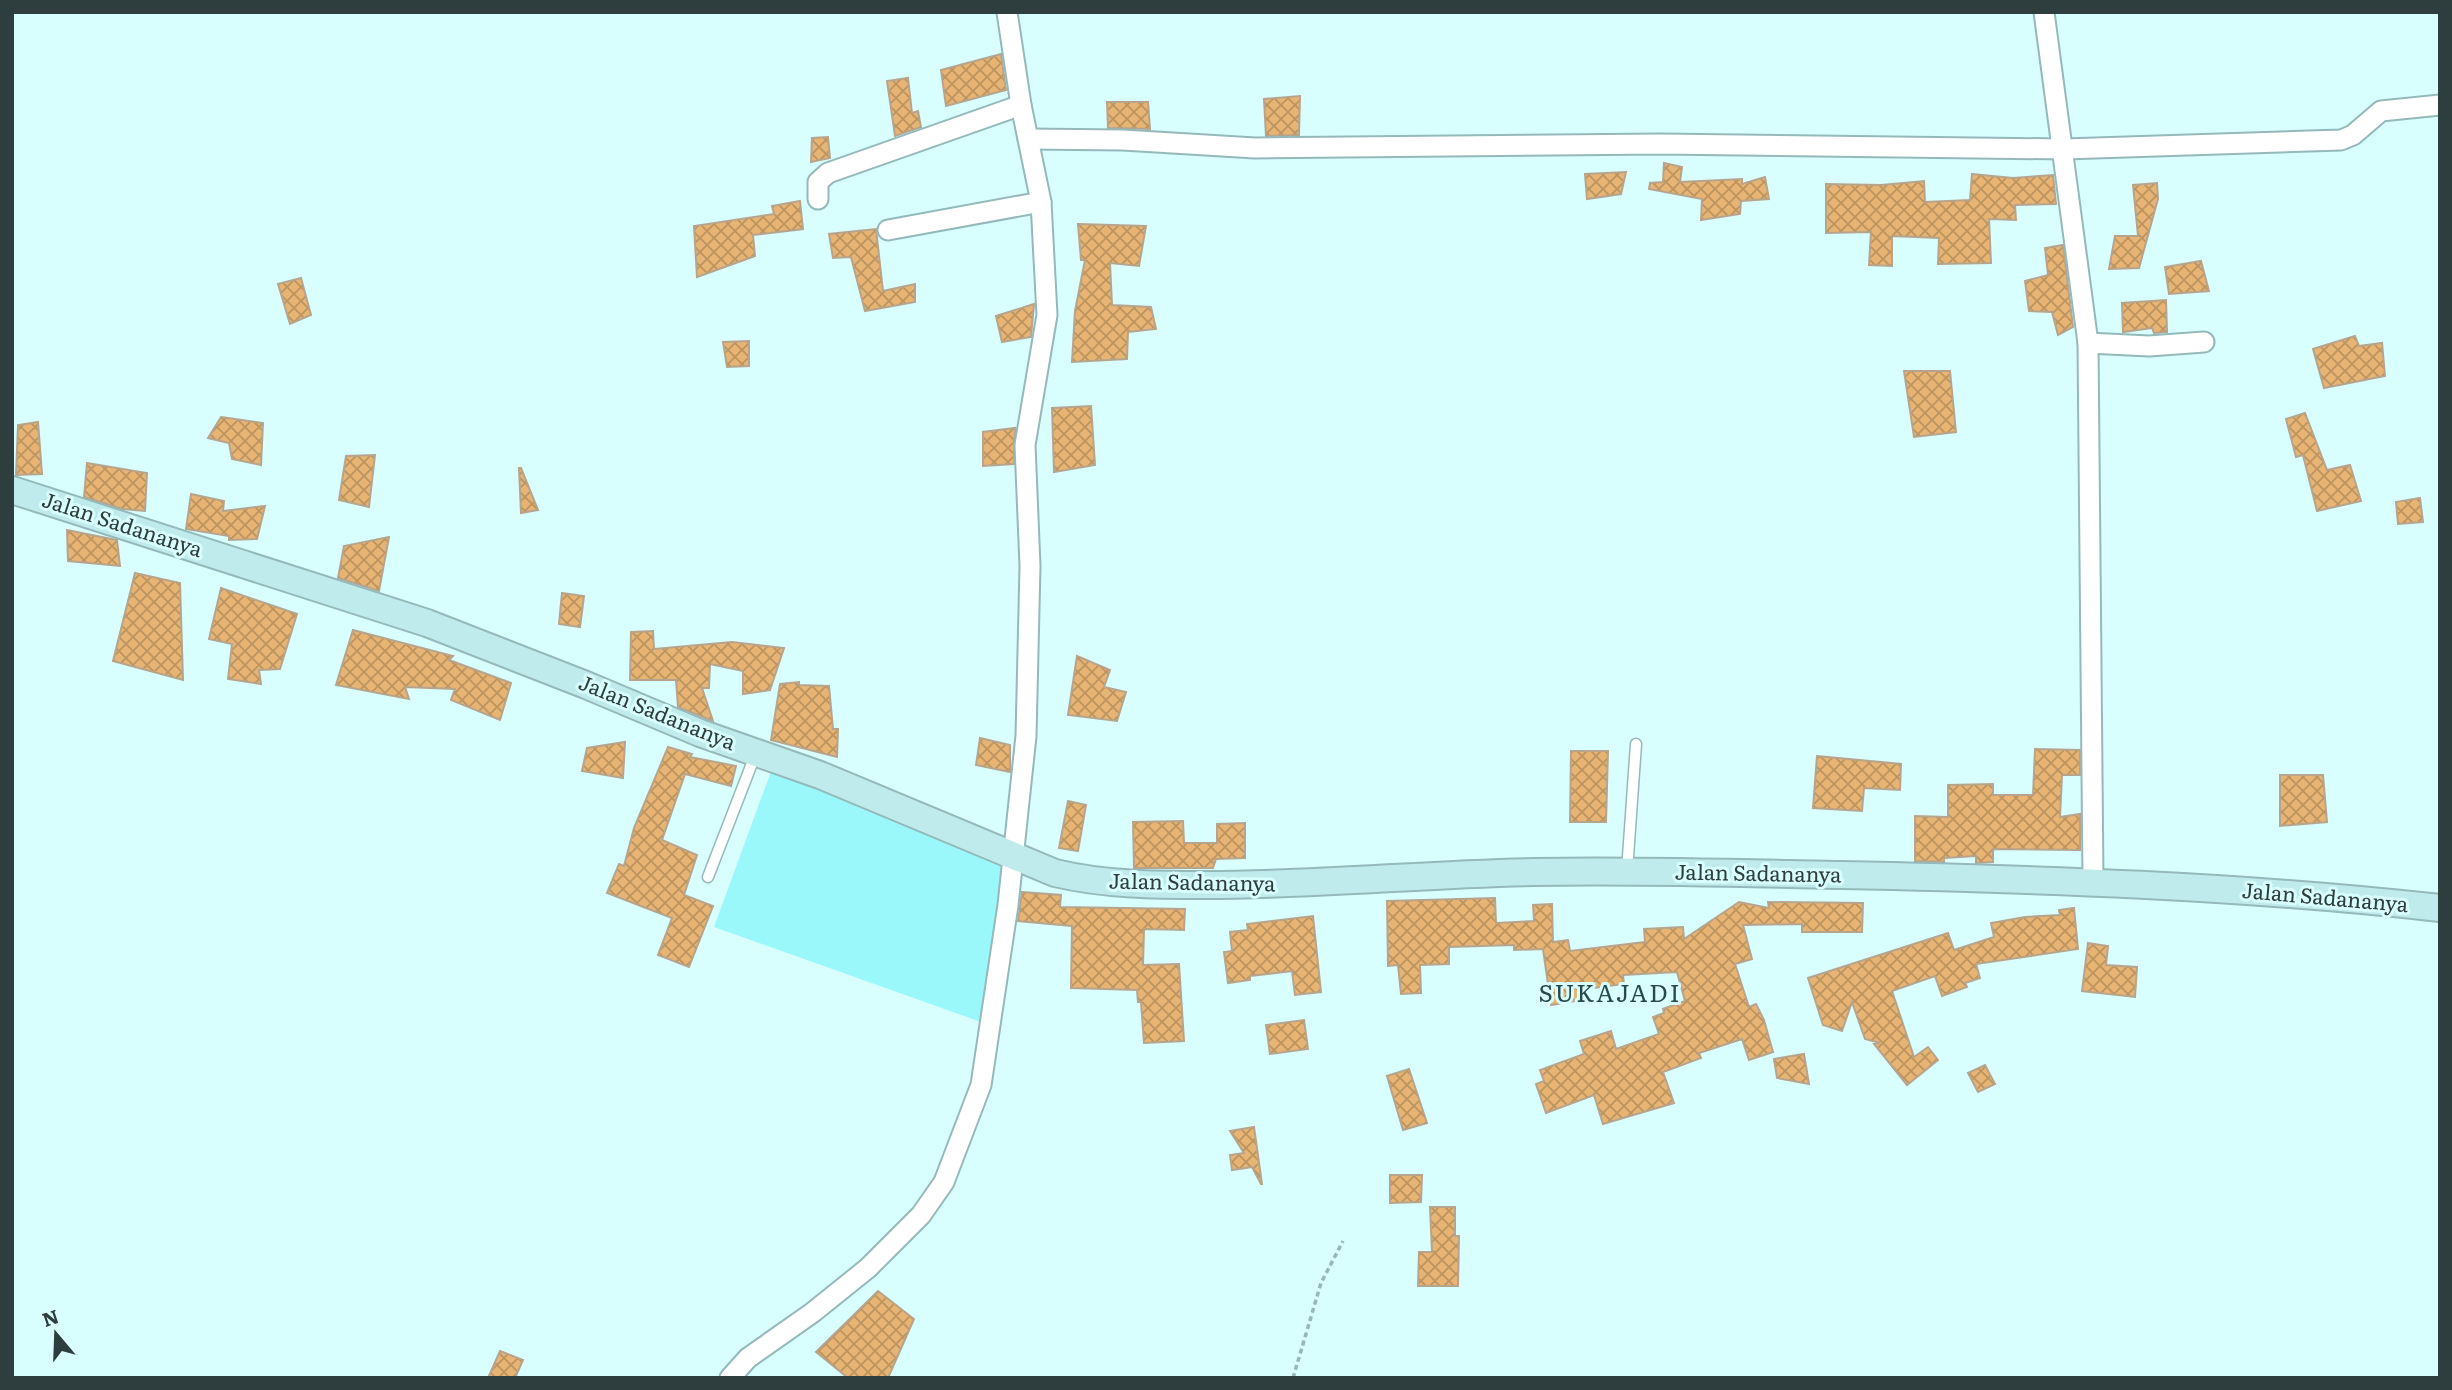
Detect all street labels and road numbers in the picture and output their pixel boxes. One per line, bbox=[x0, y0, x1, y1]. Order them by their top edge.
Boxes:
street label: Jalan Sadananya bbox=[39, 482, 208, 563]
street label: Jalan Sadananya bbox=[575, 665, 742, 757]
street label: Jalan Sadananya bbox=[1674, 855, 1842, 888]
street label: Jalan Sadananya bbox=[1108, 864, 1276, 897]
street label: Jalan Sadananya bbox=[2241, 873, 2410, 918]

